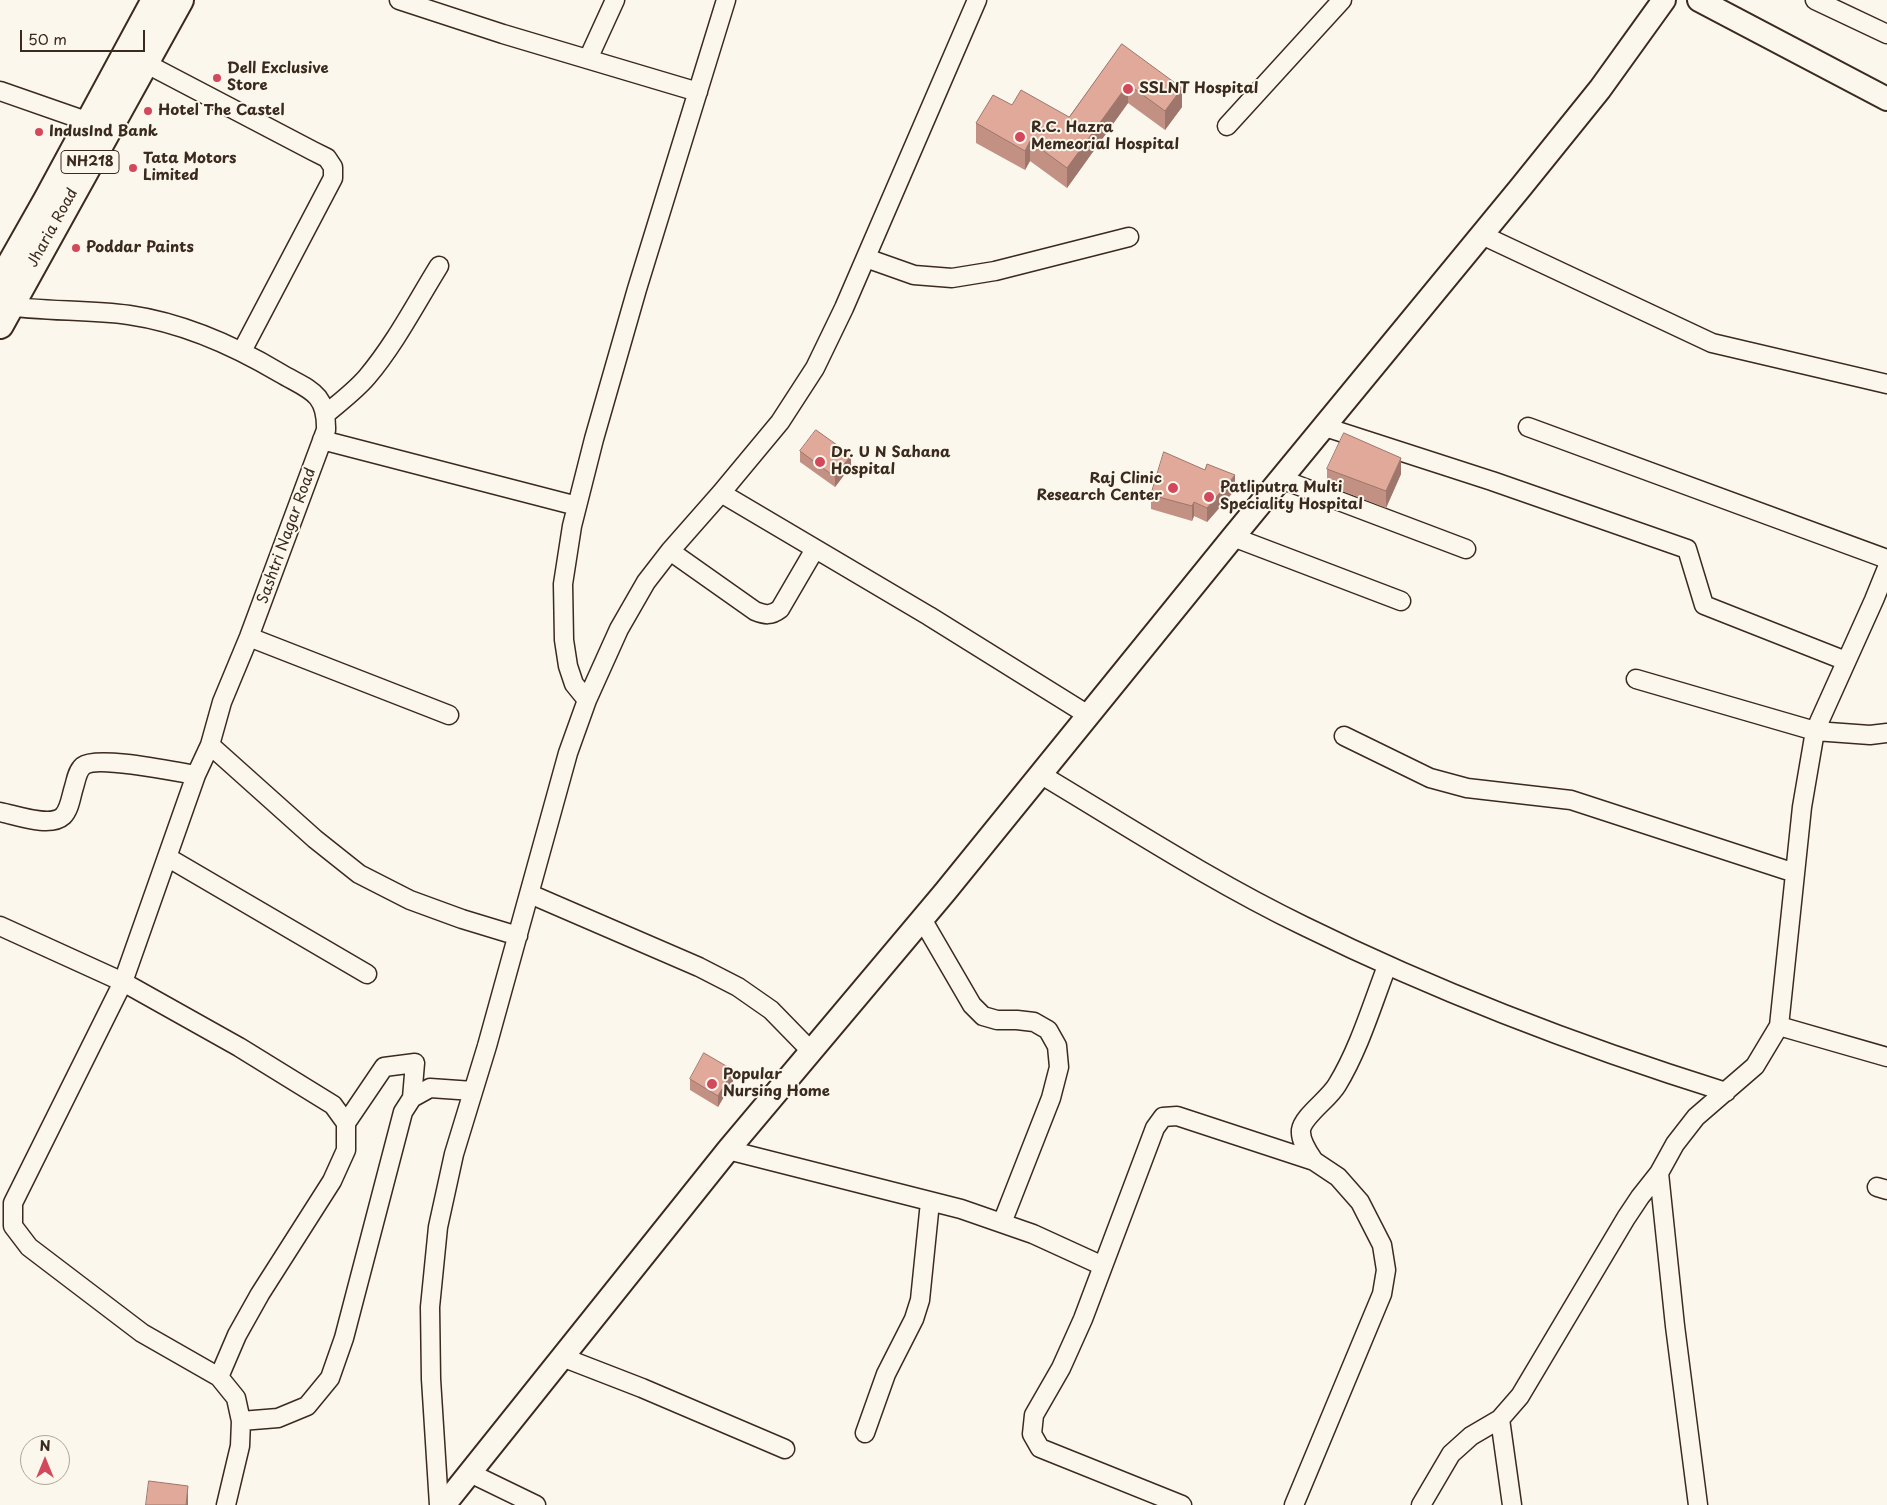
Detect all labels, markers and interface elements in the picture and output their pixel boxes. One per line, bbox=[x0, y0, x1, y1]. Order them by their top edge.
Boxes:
scale bar bbox=[22, 20, 148, 52]
text: 50 m bbox=[28, 27, 67, 50]
place label: Dell Exclusive Store bbox=[227, 60, 329, 95]
marker: Dell Exclusive Store bbox=[211, 72, 223, 84]
place label: SSLNT Hospital bbox=[1139, 80, 1258, 98]
marker: SSLNT Hospital bbox=[1121, 82, 1135, 96]
place label: Hotel The Castel bbox=[158, 102, 284, 120]
marker: Hotel The Castel bbox=[142, 105, 154, 117]
place label: R.C. Hazra Memeorial Hospital bbox=[1031, 119, 1179, 154]
place label: IndusInd Bank bbox=[49, 123, 158, 141]
marker: IndusInd Bank bbox=[33, 126, 45, 138]
marker: R.C. Hazra Memeorial Hospital bbox=[1013, 130, 1027, 144]
road number: NH218 bbox=[61, 150, 119, 173]
place label: Tata Motors Limited bbox=[143, 150, 237, 185]
marker: Tata Motors Limited bbox=[127, 162, 139, 174]
street label: Jharia Road bbox=[24, 185, 82, 271]
place label: Poddar Paints bbox=[86, 239, 194, 257]
marker: Poddar Paints bbox=[70, 242, 82, 254]
place label: Dr. U N Sahana Hospital bbox=[831, 444, 950, 479]
marker: Dr. U N Sahana Hospital bbox=[813, 455, 827, 469]
street label: Sashtri Nagar Road bbox=[254, 466, 320, 606]
place label: Raj Clinic Research Center bbox=[1037, 470, 1162, 505]
place label: Patliputra Multi Speciality Hospital bbox=[1220, 479, 1363, 514]
marker: Raj Clinic Research Center bbox=[1166, 481, 1180, 495]
marker: Patliputra Multi Speciality Hospital bbox=[1202, 490, 1216, 504]
place label: Popular Nursing Home bbox=[723, 1066, 830, 1101]
marker: Popular Nursing Home bbox=[705, 1077, 719, 1091]
north arrow bbox=[20, 1435, 70, 1485]
text: N bbox=[39, 1435, 51, 1456]

